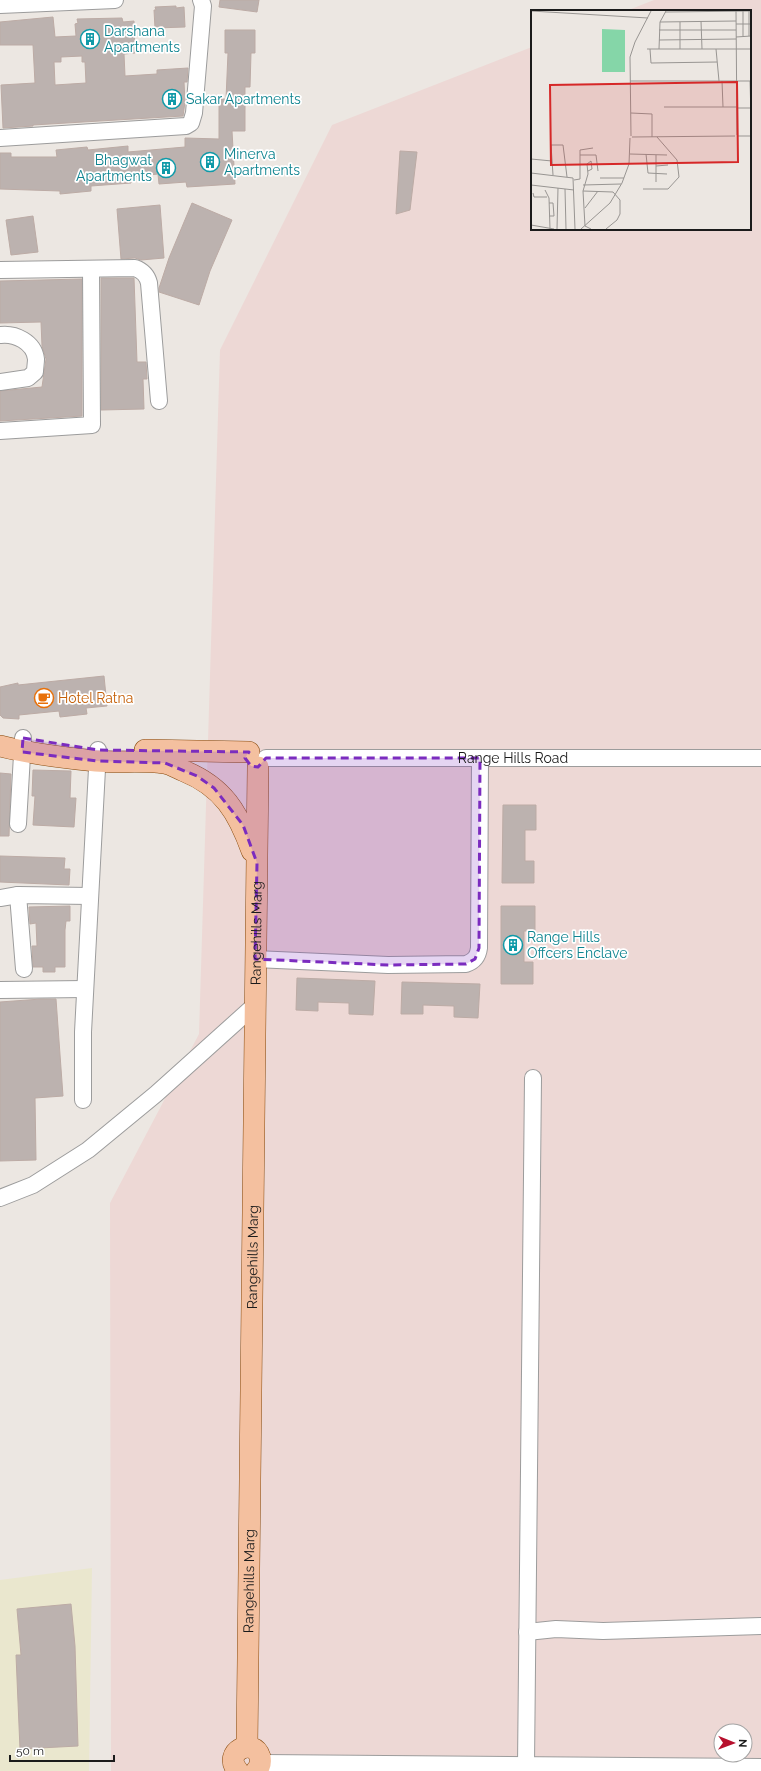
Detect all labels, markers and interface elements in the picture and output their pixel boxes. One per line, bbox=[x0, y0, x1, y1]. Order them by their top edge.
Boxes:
inset map bbox=[531, 10, 751, 230]
place label: Darshana Apartments bbox=[104, 23, 180, 55]
building icon: Darshana Apartments bbox=[79, 28, 101, 50]
building icon: Sakar Apartments bbox=[161, 88, 183, 110]
place label: Sakar Apartments bbox=[186, 91, 301, 107]
place label: Minerva Apartments bbox=[224, 146, 300, 178]
building icon: Minerva Apartments bbox=[199, 151, 221, 173]
place label: Bhagwat Apartments bbox=[76, 152, 152, 184]
building icon: Bhagwat Apartments bbox=[155, 157, 177, 179]
cafe icon: Hotel Ratna bbox=[33, 687, 55, 709]
place label: Hotel Ratna bbox=[58, 690, 133, 706]
street label: Range Hills Road bbox=[458, 750, 568, 766]
street label: Rangehills Marg bbox=[248, 881, 265, 985]
place label: Range Hills Offcers Enclave bbox=[527, 929, 627, 961]
building icon: Range Hills Offcers Enclave bbox=[502, 934, 524, 956]
street label: Rangehills Marg bbox=[244, 1205, 261, 1309]
street label: Rangehills Marg bbox=[240, 1529, 257, 1633]
north arrow bbox=[713, 1723, 753, 1763]
scale bar bbox=[10, 1737, 114, 1763]
text: N bbox=[736, 1739, 749, 1747]
text: 50 m bbox=[16, 1744, 44, 1758]

